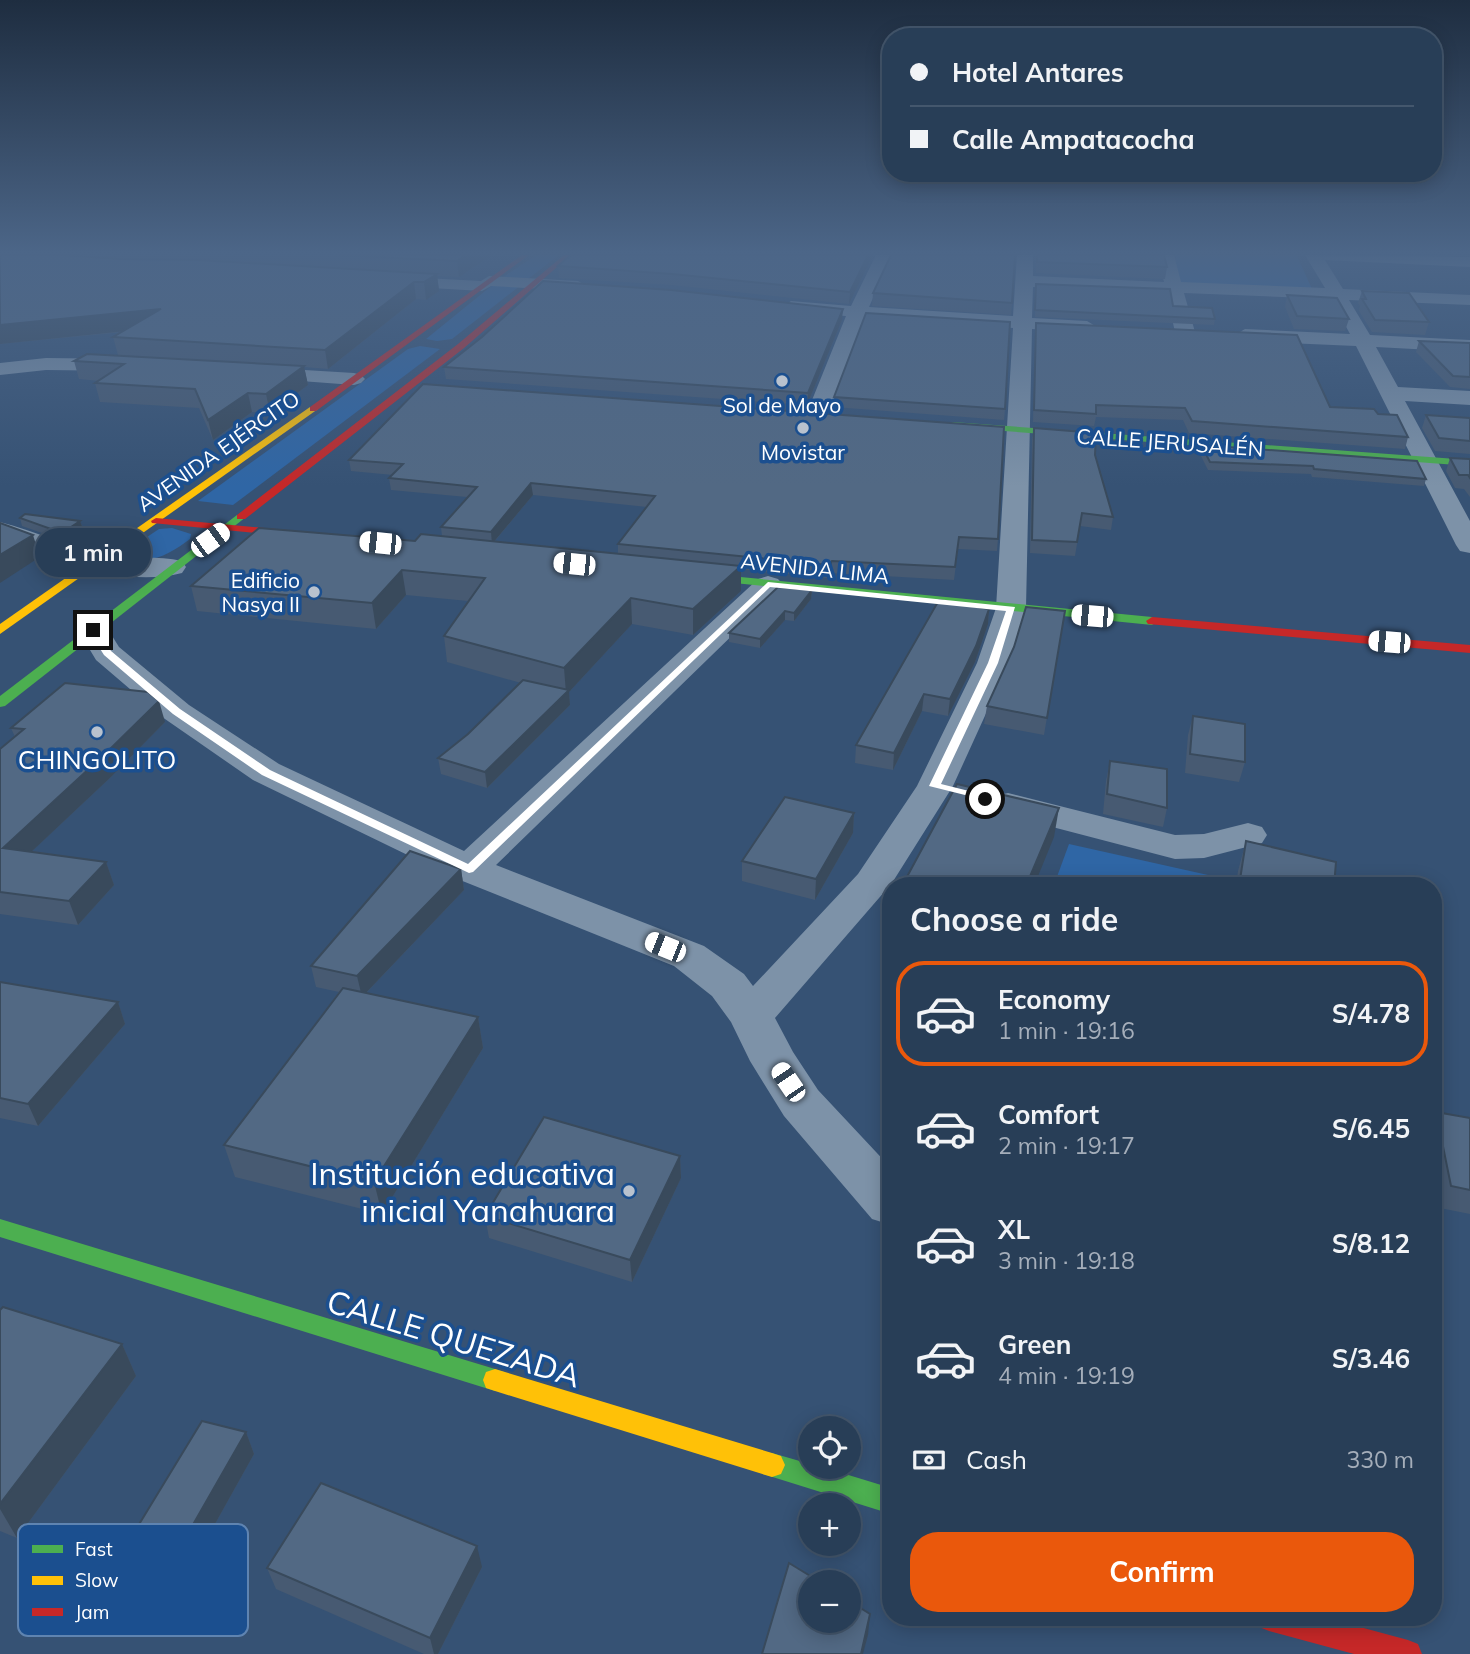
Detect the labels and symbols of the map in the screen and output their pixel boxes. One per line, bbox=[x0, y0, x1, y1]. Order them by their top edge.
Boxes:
marker: Sol de Mayo bbox=[774, 373, 790, 389]
street label: AVENIDA EJÉRCITO bbox=[132, 385, 304, 517]
place label: Sol de Mayo bbox=[723, 392, 841, 418]
marker: Movistar bbox=[795, 420, 811, 436]
street label: CALLE JERUSALÉN bbox=[1076, 423, 1264, 461]
place label: Movistar bbox=[761, 439, 845, 465]
car bbox=[187, 519, 234, 561]
callout: 1 min bbox=[35, 528, 151, 578]
car bbox=[359, 530, 402, 556]
street label: AVENIDA LIMA bbox=[739, 547, 891, 589]
car bbox=[553, 551, 596, 577]
place label: Edificio Nasya II bbox=[222, 567, 300, 617]
marker: Edificio Nasya II bbox=[306, 584, 322, 600]
car bbox=[1071, 604, 1114, 628]
route end bbox=[77, 614, 109, 646]
car bbox=[1368, 630, 1411, 654]
marker: CHINGOLITO bbox=[89, 724, 105, 740]
place label: CHINGOLITO bbox=[18, 743, 176, 776]
route start bbox=[969, 783, 1001, 815]
car bbox=[642, 929, 689, 965]
car bbox=[768, 1059, 809, 1105]
place label: Institución educativa inicial Yanahuara bbox=[310, 1153, 615, 1230]
marker: Institución educativa inicial Yanahuara bbox=[621, 1183, 637, 1199]
street label: CALLE QUEZADA bbox=[322, 1280, 586, 1396]
legend bbox=[18, 1524, 248, 1636]
text: Fast bbox=[75, 1537, 113, 1561]
text: Slow bbox=[75, 1568, 119, 1592]
text: Jam bbox=[75, 1600, 109, 1624]

